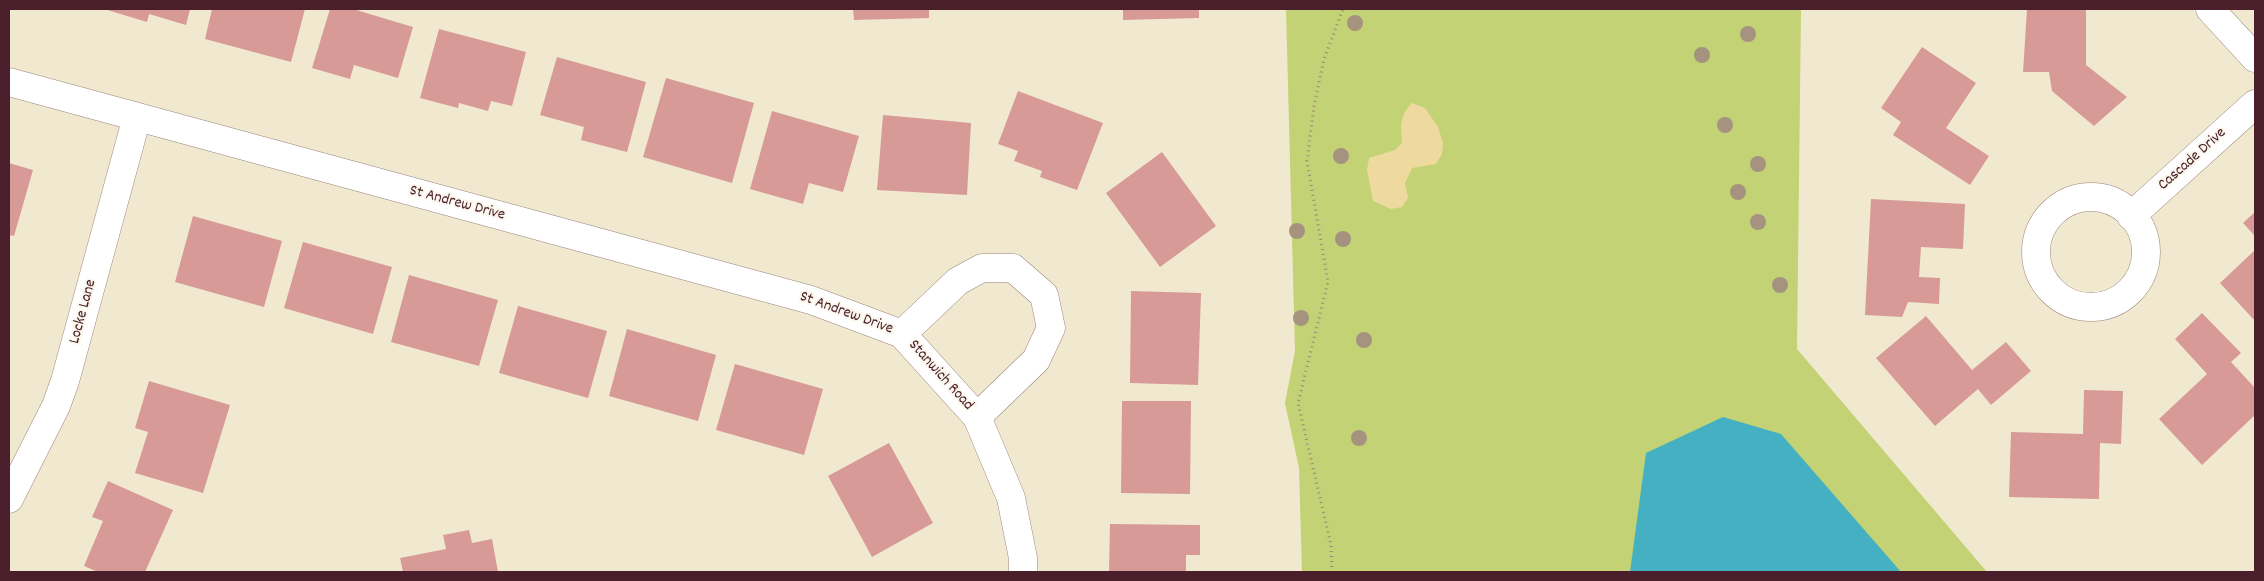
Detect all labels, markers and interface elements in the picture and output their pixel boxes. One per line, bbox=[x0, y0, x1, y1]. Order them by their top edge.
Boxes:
street label: Cascade Drive bbox=[2155, 124, 2231, 196]
street label: St Andrew Drive bbox=[407, 182, 507, 226]
street label: Locke Lane bbox=[66, 278, 102, 346]
street label: St Andrew Drive bbox=[797, 288, 895, 340]
street label: Stanwich Road bbox=[903, 337, 977, 415]

